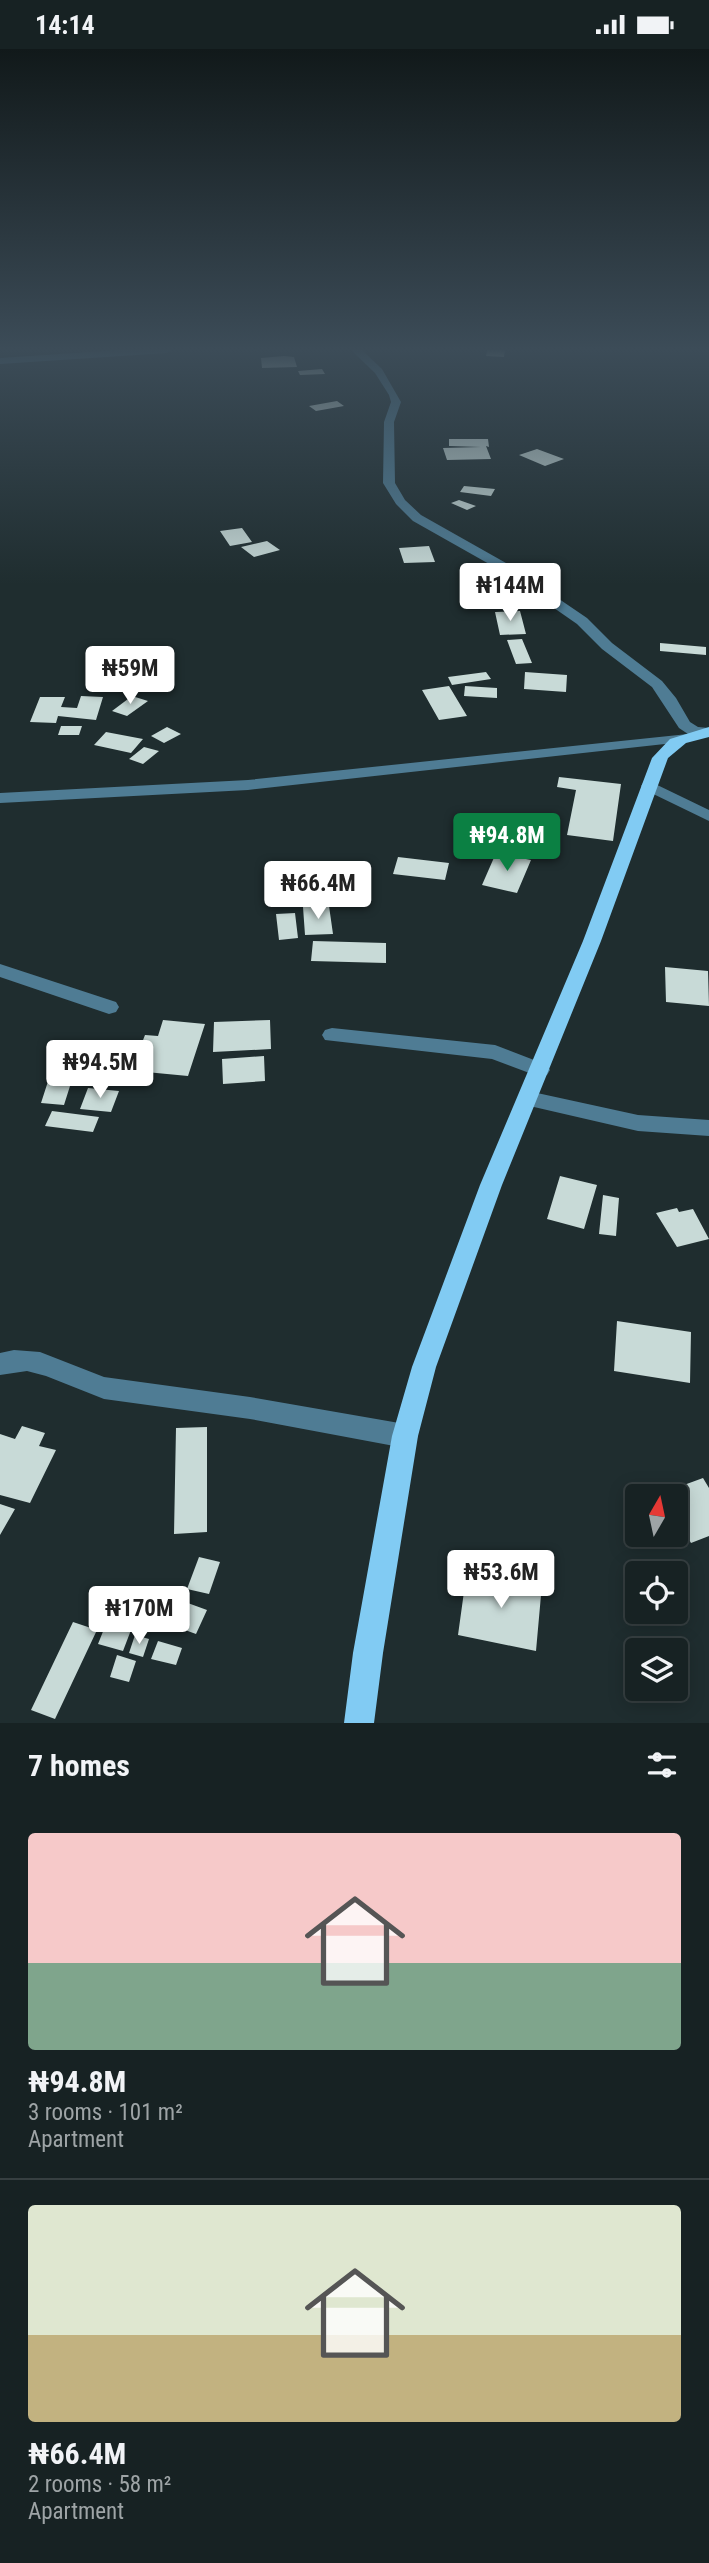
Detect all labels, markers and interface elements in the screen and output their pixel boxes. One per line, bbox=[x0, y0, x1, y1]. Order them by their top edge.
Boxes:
text: 14:14 bbox=[35, 10, 95, 40]
pin: ₦144M bbox=[461, 563, 559, 623]
text: ₦144M bbox=[476, 572, 544, 599]
pin: ₦59M bbox=[89, 647, 171, 706]
text: ₦59M bbox=[101, 655, 159, 682]
pin: ₦94.8M bbox=[450, 813, 564, 873]
text: ₦94.8M bbox=[469, 822, 545, 849]
pin: ₦66.4M bbox=[261, 861, 375, 921]
text: ₦66.4M bbox=[280, 870, 356, 897]
pin: ₦94.5M bbox=[43, 1041, 157, 1100]
text: ₦94.5M bbox=[62, 1049, 138, 1076]
north arrow bbox=[625, 1484, 688, 1547]
map controls bbox=[625, 1484, 688, 1701]
pin: ₦53.6M bbox=[444, 1551, 558, 1610]
text: ₦53.6M bbox=[463, 1559, 539, 1586]
button: locate bbox=[625, 1561, 688, 1624]
pin: ₦170M bbox=[90, 1587, 188, 1646]
text: ₦170M bbox=[105, 1595, 173, 1622]
button: layers bbox=[625, 1638, 688, 1701]
icon: filters bbox=[643, 1746, 681, 1784]
text: 7 homes bbox=[28, 1748, 130, 1783]
icon: home bbox=[292, 1878, 418, 2004]
text: ₦94.8M bbox=[28, 2064, 126, 2099]
text: 3 rooms · 101 m² bbox=[28, 2099, 183, 2126]
text: Apartment bbox=[28, 2126, 124, 2153]
icon: home bbox=[292, 2250, 418, 2376]
text: ₦66.4M bbox=[28, 2436, 126, 2471]
text: 2 rooms · 58 m² bbox=[28, 2471, 171, 2498]
text: Apartment bbox=[28, 2498, 124, 2525]

